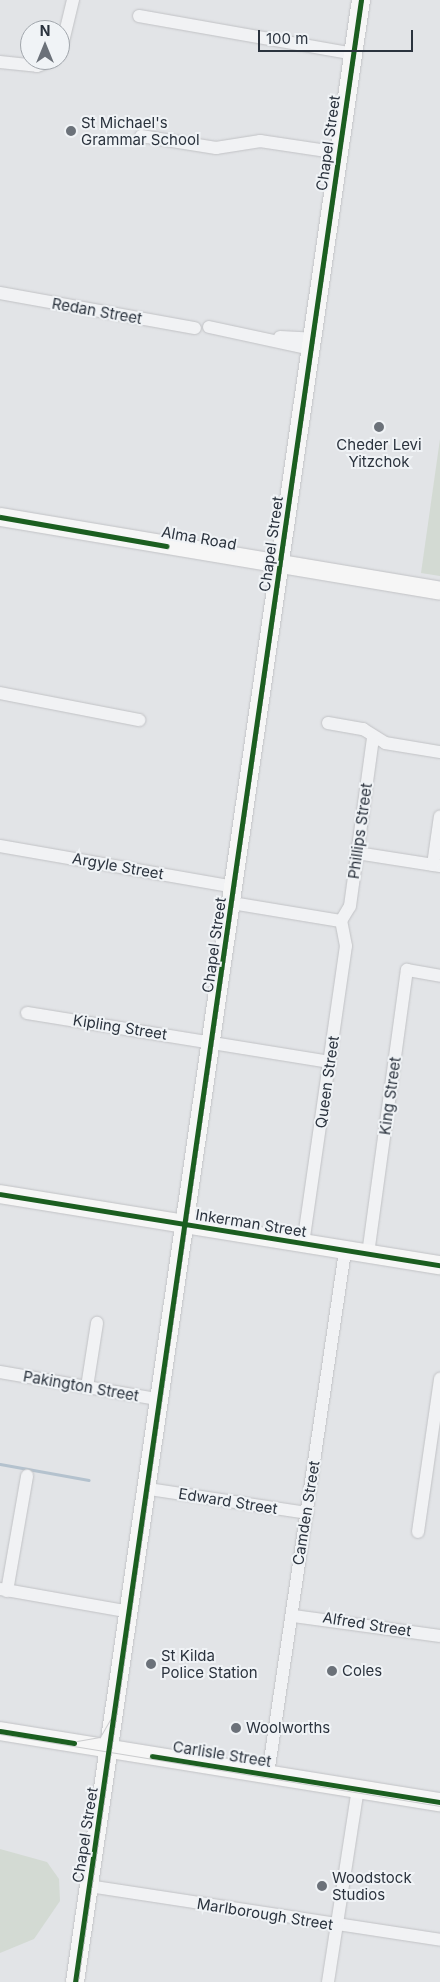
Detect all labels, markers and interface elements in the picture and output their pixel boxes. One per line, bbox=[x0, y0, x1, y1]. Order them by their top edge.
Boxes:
north arrow bbox=[20, 20, 70, 70]
scale bar bbox=[260, 20, 415, 52]
text: N bbox=[40, 22, 50, 39]
text: 100 m bbox=[266, 29, 308, 48]
street label: Chapel Street bbox=[312, 94, 344, 192]
place label: St Michael's Grammar School bbox=[81, 113, 200, 148]
marker: St Michael's Grammar School bbox=[65, 125, 77, 137]
street label: Redan Street bbox=[51, 294, 143, 328]
marker: Cheder Levi Yitzchok bbox=[373, 421, 385, 433]
place label: Cheder Levi Yitzchok bbox=[336, 435, 422, 470]
street label: Chapel Street bbox=[255, 495, 287, 593]
street label: Alma Road bbox=[160, 523, 238, 553]
street label: Phillips Street bbox=[344, 782, 376, 880]
street label: Argyle Street bbox=[71, 849, 165, 883]
street label: Chapel Street bbox=[198, 896, 230, 994]
street label: Kipling Street bbox=[72, 1011, 168, 1043]
street label: Queen Street bbox=[312, 1035, 342, 1129]
street label: King Street bbox=[376, 1056, 404, 1136]
street label: Inkerman Street bbox=[194, 1205, 308, 1241]
street label: Pakington Street bbox=[22, 1367, 140, 1405]
street label: Camden Street bbox=[289, 1459, 323, 1567]
street label: Edward Street bbox=[177, 1484, 279, 1518]
street label: Alfred Street bbox=[321, 1608, 413, 1640]
place label: St Kilda Police Station bbox=[161, 1646, 258, 1681]
marker: St Kilda Police Station bbox=[145, 1658, 157, 1670]
place label: Coles bbox=[342, 1662, 382, 1680]
marker: Coles bbox=[326, 1665, 338, 1677]
place label: Woolworths bbox=[246, 1719, 330, 1737]
marker: Woolworths bbox=[230, 1722, 242, 1734]
street label: Carlisle Street bbox=[172, 1737, 272, 1771]
street label: Chapel Street bbox=[69, 1786, 101, 1884]
place label: Woodstock Studios bbox=[332, 1868, 412, 1903]
marker: Woodstock Studios bbox=[316, 1880, 328, 1892]
street label: Marlborough Street bbox=[196, 1894, 334, 1934]

